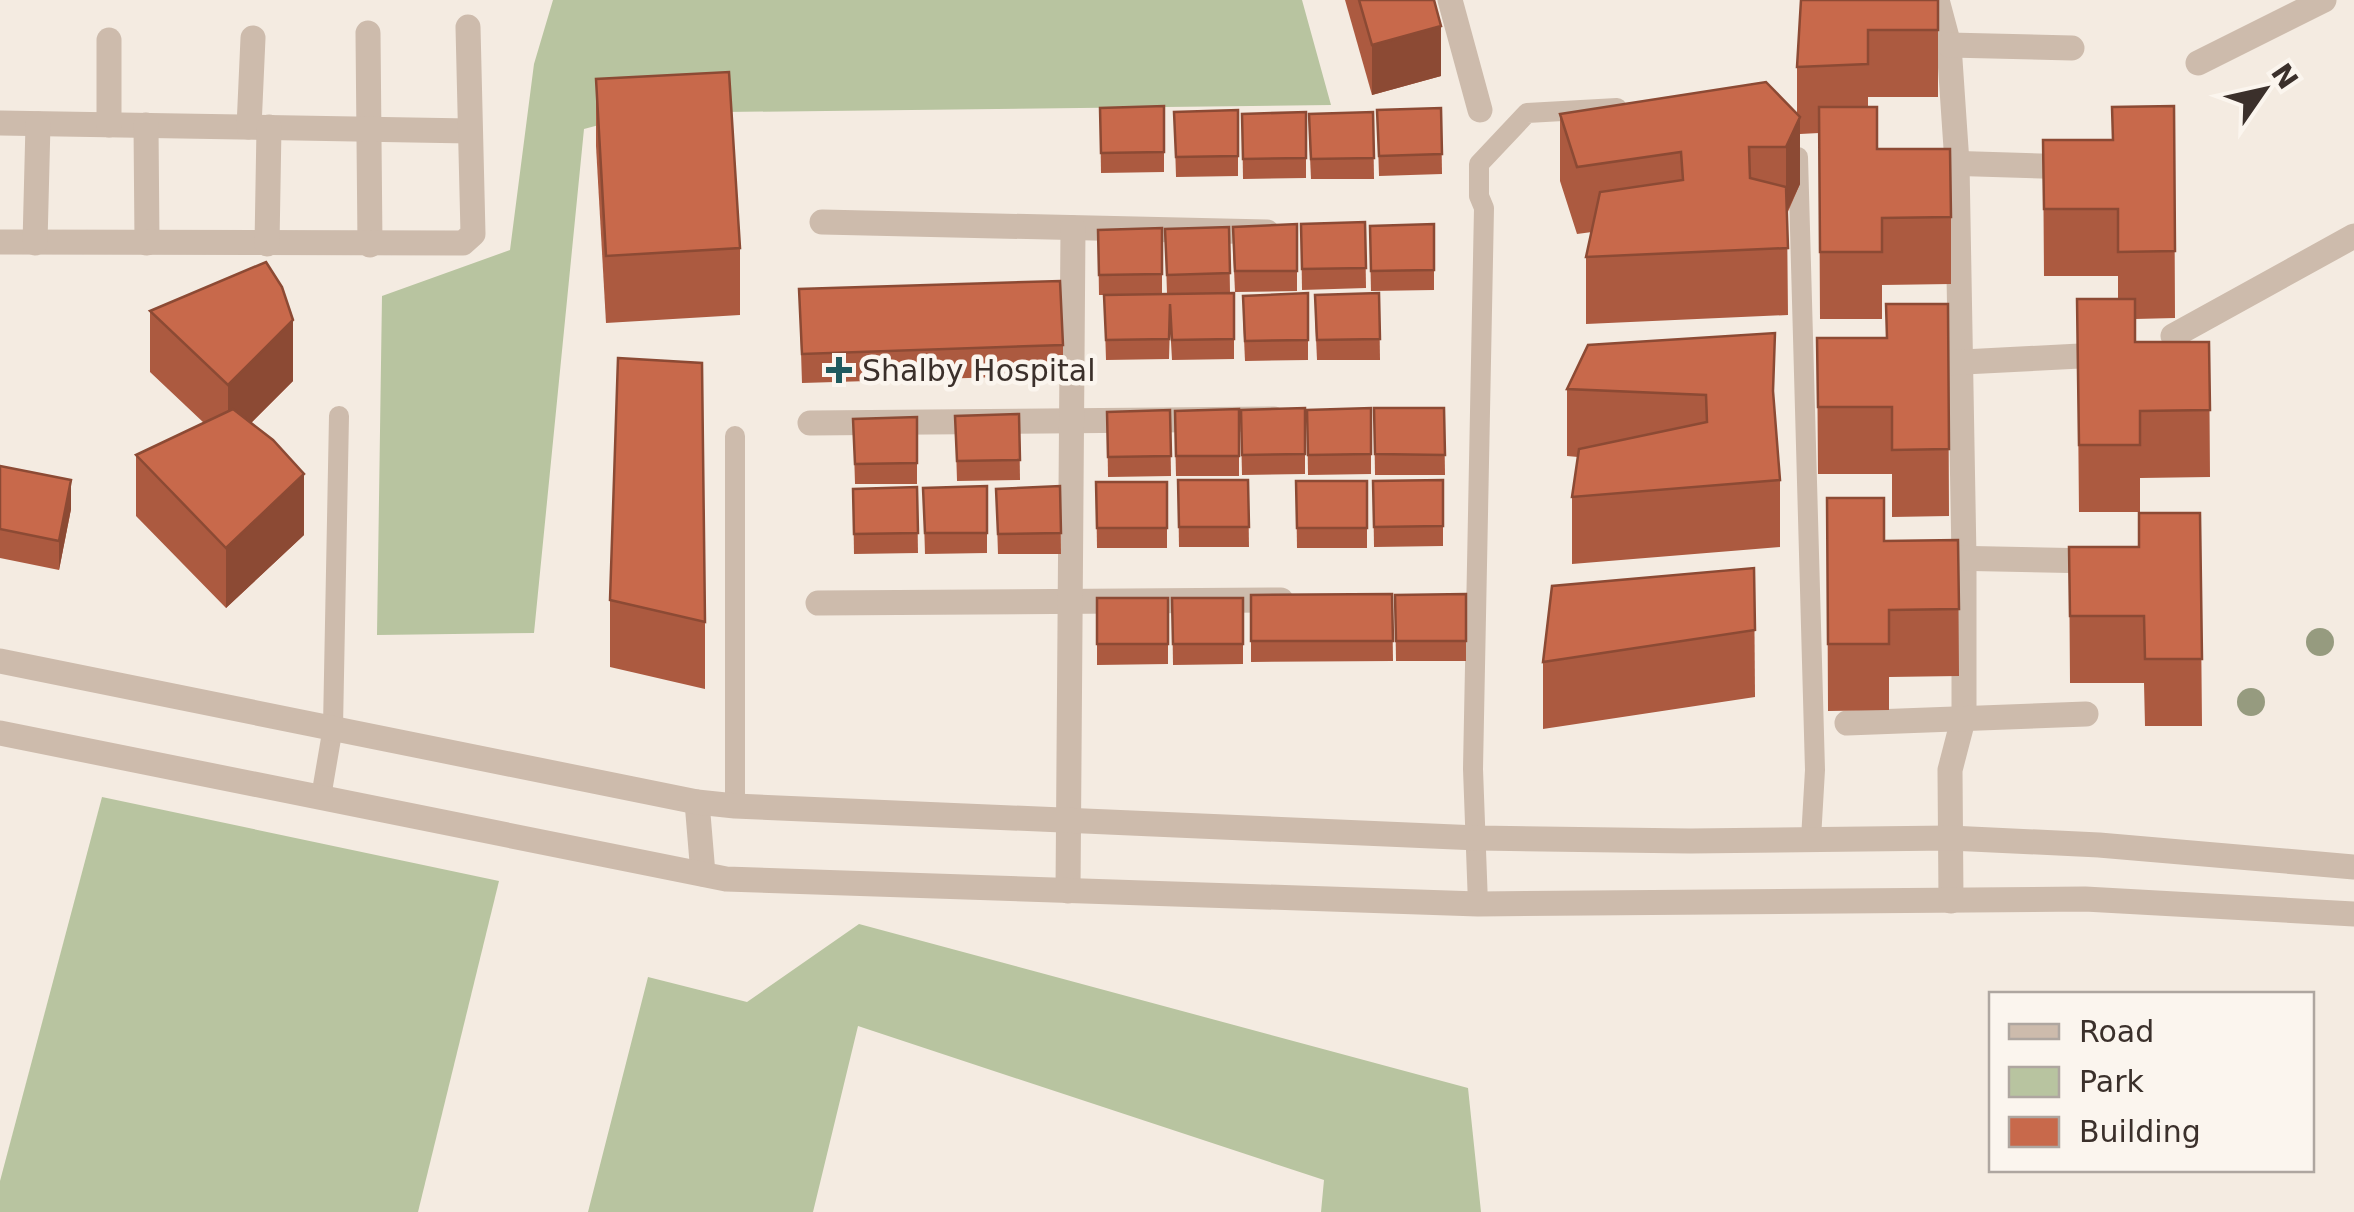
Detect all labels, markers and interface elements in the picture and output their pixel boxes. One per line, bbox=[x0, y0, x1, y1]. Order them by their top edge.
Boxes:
north arrow bbox=[2214, 40, 2314, 140]
text: N bbox=[2264, 57, 2305, 95]
place label: Shalby Hospital bbox=[862, 353, 1096, 388]
marker: Shalby Hospital bbox=[826, 357, 852, 383]
legend bbox=[1989, 992, 2314, 1172]
text: Road bbox=[2079, 1014, 2154, 1049]
text: Park bbox=[2079, 1064, 2144, 1099]
text: Building bbox=[2079, 1114, 2201, 1149]

